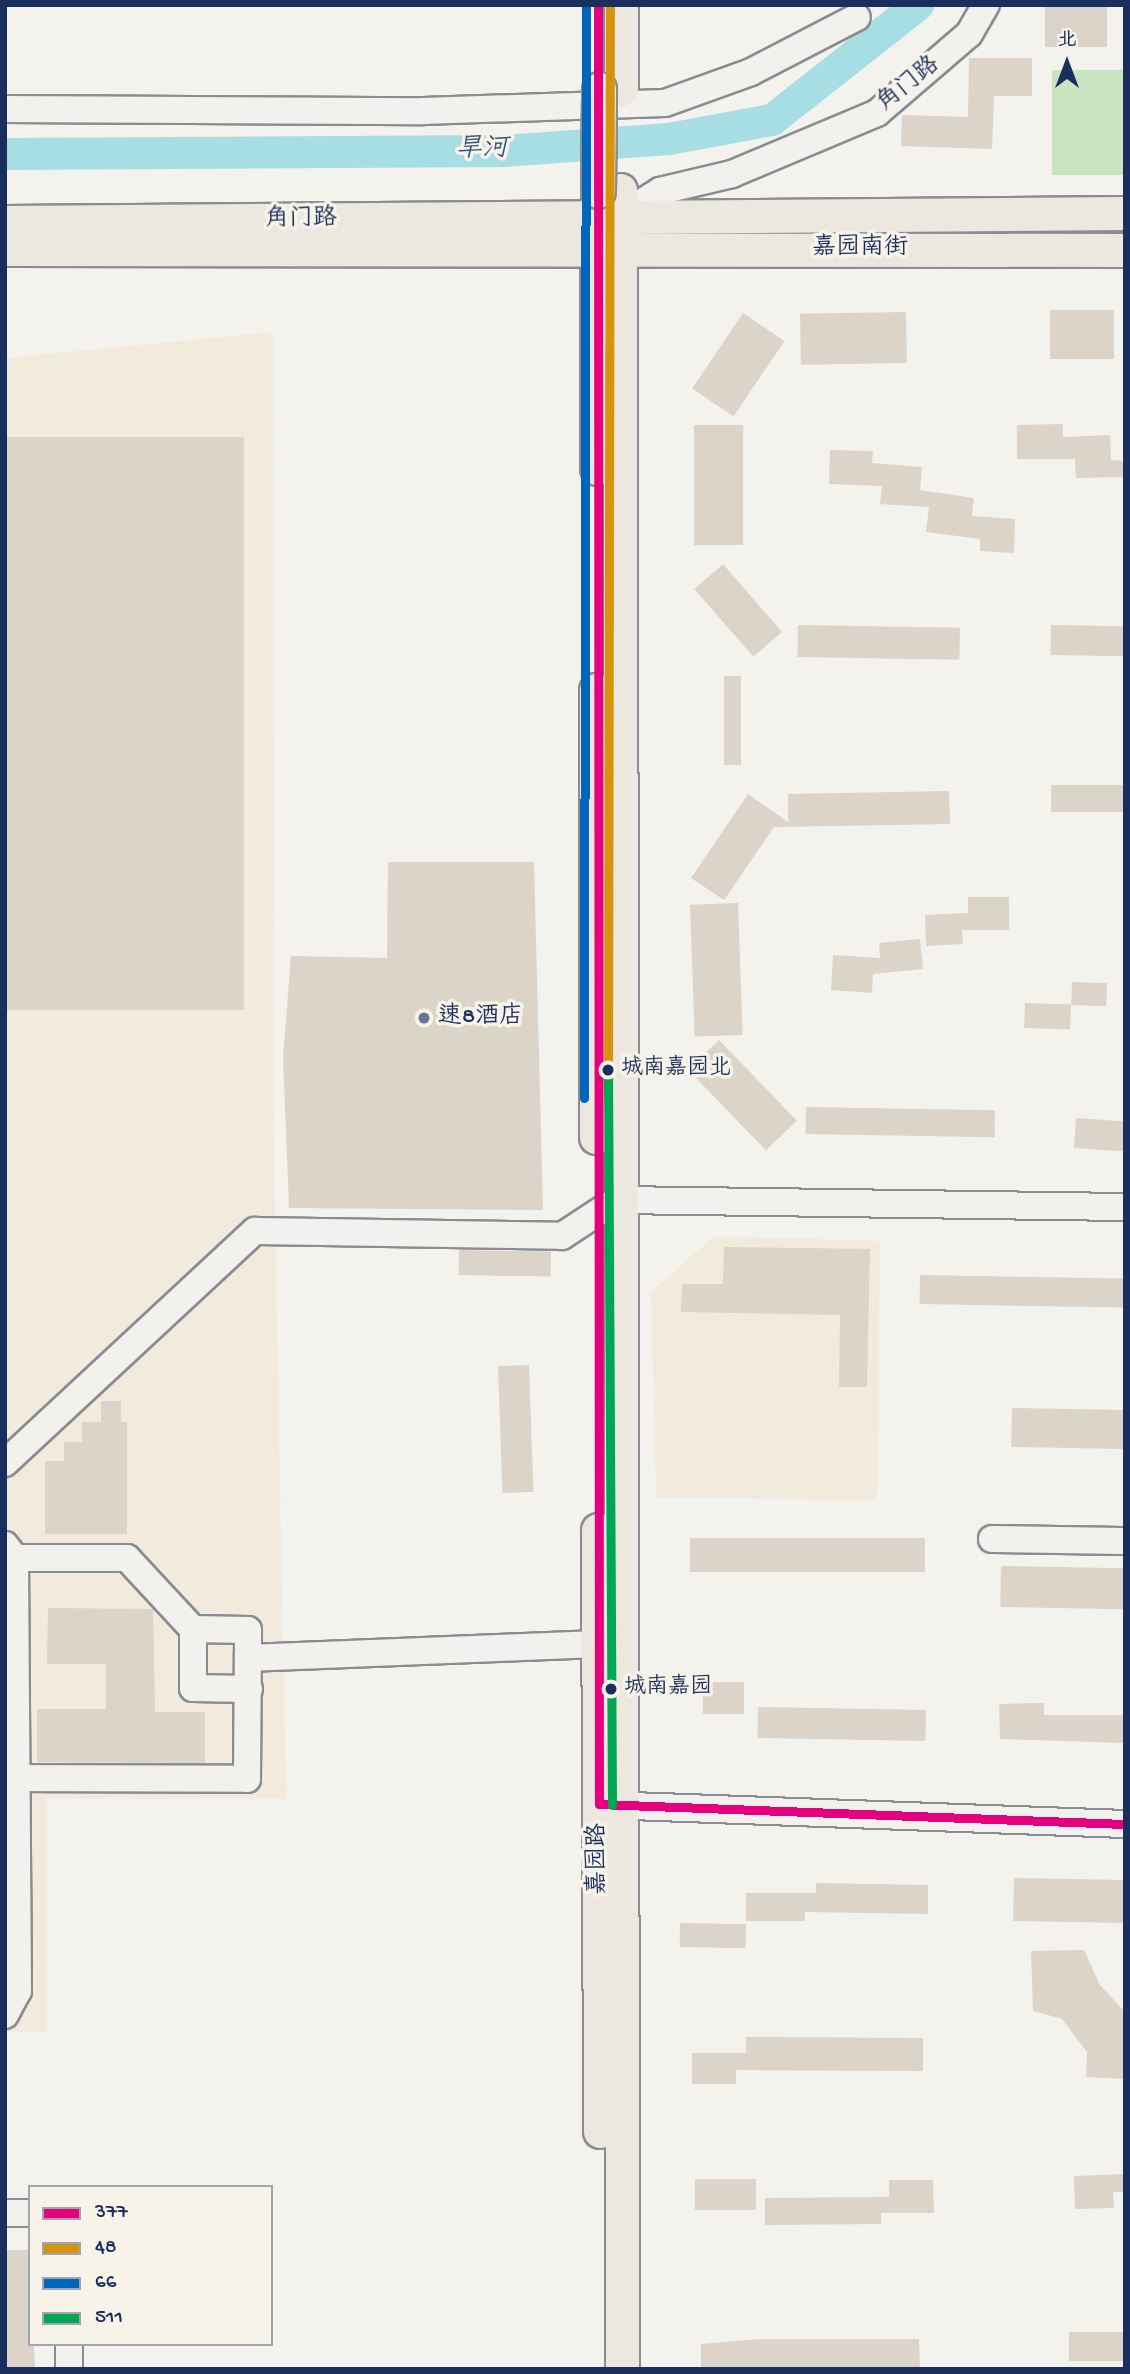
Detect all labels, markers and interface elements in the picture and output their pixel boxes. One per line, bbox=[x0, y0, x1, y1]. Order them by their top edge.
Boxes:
north arrow bbox=[1032, 28, 1102, 98]
text: 北 bbox=[1057, 30, 1077, 53]
street label: 角门路 bbox=[872, 51, 946, 119]
water label: 旱河 bbox=[456, 135, 508, 167]
street label: 角门路 bbox=[265, 205, 337, 235]
street label: 嘉园南街 bbox=[812, 235, 908, 263]
place label: 速8酒店 bbox=[438, 1004, 523, 1032]
marker: 速8酒店 bbox=[416, 1010, 432, 1026]
place label: 城南嘉园北 bbox=[621, 1057, 731, 1083]
marker: 城南嘉园北 bbox=[601, 1063, 615, 1077]
place label: 城南嘉园 bbox=[624, 1676, 712, 1702]
marker: 城南嘉园 bbox=[604, 1682, 618, 1696]
street label: 嘉园路 bbox=[585, 1823, 613, 1895]
legend bbox=[28, 2185, 273, 2346]
text: 377 bbox=[95, 2201, 128, 2226]
text: 48 bbox=[95, 2236, 116, 2261]
text: 66 bbox=[95, 2271, 116, 2296]
text: 511 bbox=[95, 2306, 123, 2331]

